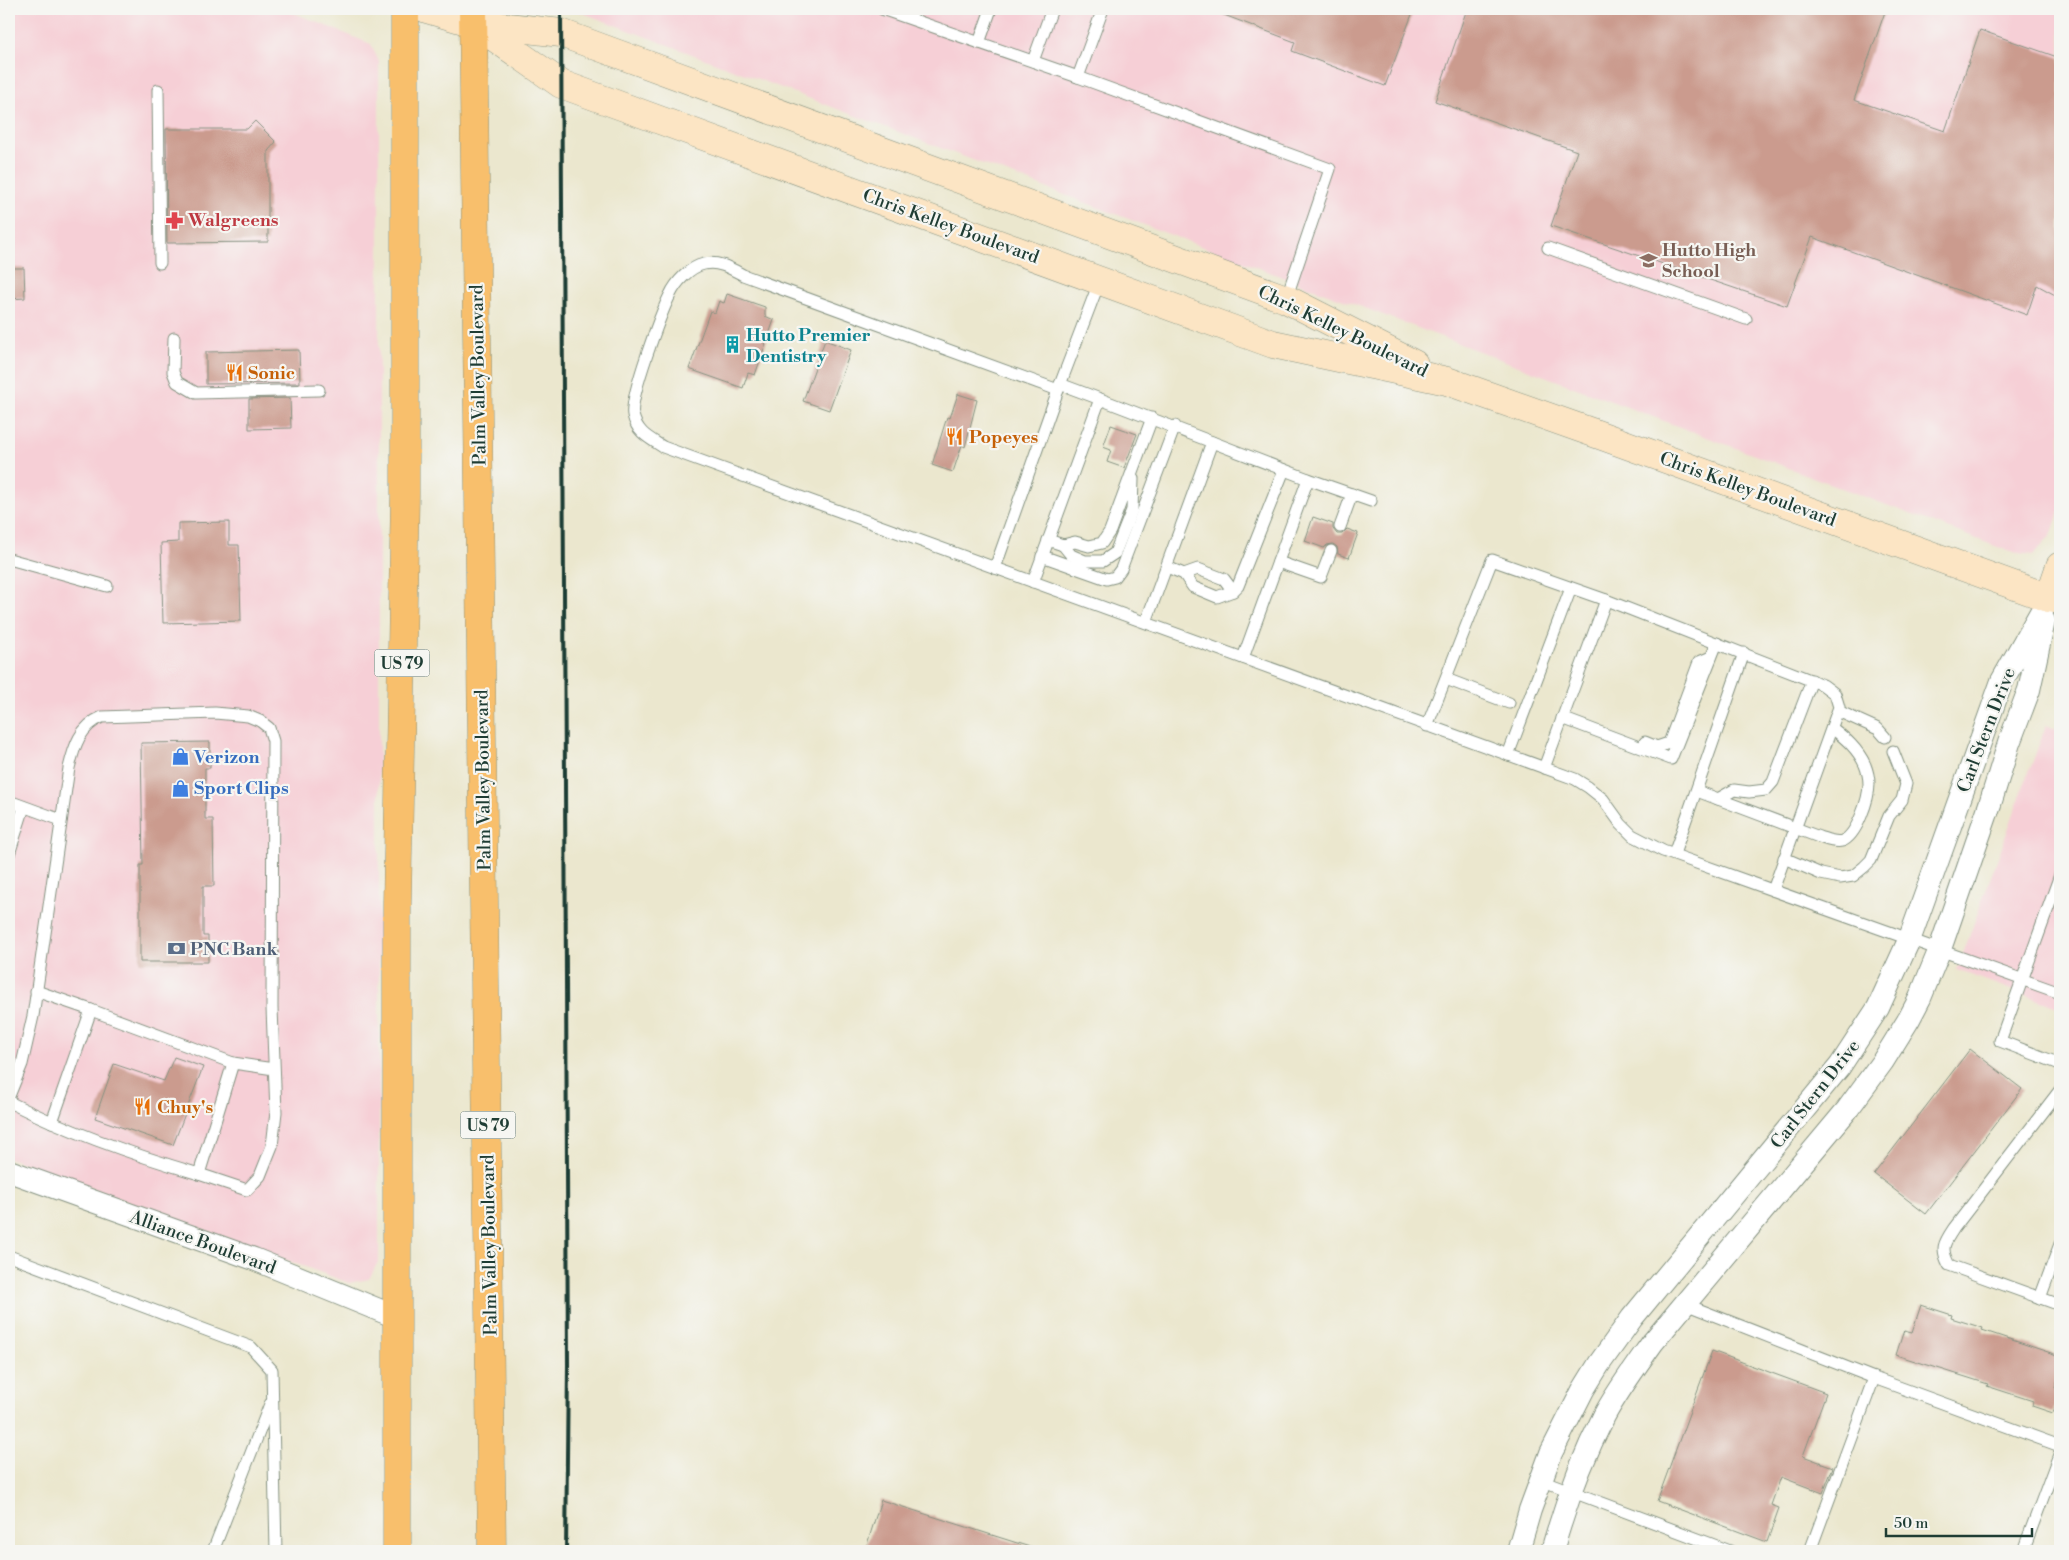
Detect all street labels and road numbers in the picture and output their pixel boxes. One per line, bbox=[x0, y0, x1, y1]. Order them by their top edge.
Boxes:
street label: Chris Kelley Boulevard bbox=[859, 184, 1043, 269]
street label: Chris Kelley Boulevard bbox=[1254, 280, 1432, 383]
street label: Palm Valley Boulevard bbox=[465, 283, 492, 466]
street label: Chris Kelley Boulevard bbox=[1656, 447, 1840, 532]
road number: US 79 bbox=[374, 650, 430, 676]
street label: Carl Stern Drive bbox=[1952, 664, 2021, 796]
street label: Palm Valley Boulevard bbox=[470, 688, 497, 871]
street label: Carl Stern Drive bbox=[1766, 1035, 1865, 1153]
road number: US 79 bbox=[460, 1112, 516, 1138]
street label: Palm Valley Boulevard bbox=[476, 1153, 503, 1336]
street label: Alliance Boulevard bbox=[126, 1205, 280, 1280]

